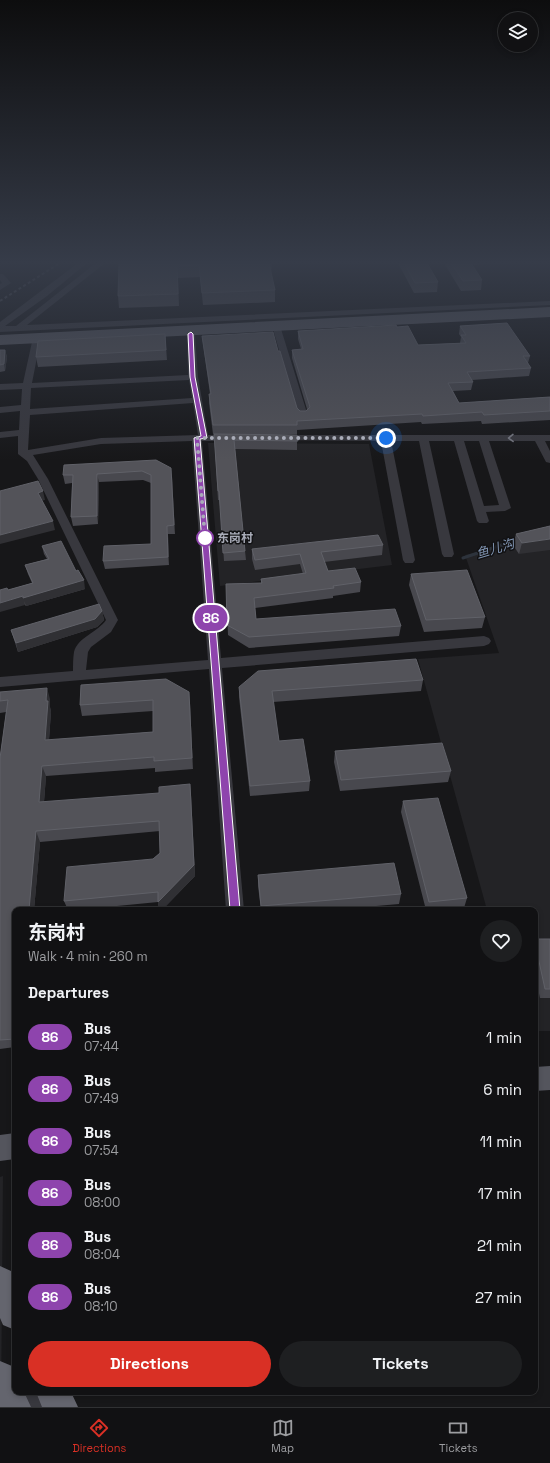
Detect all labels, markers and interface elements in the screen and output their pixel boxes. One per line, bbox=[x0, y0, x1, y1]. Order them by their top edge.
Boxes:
map controls bbox=[498, 12, 538, 52]
button: layers bbox=[498, 12, 538, 52]
your location bbox=[376, 428, 396, 448]
one-way arrow bbox=[508, 434, 514, 442]
marker: 东岗村 bbox=[196, 529, 214, 547]
place label: 东岗村 bbox=[217, 530, 253, 546]
water label: 鱼儿沟 bbox=[474, 534, 518, 562]
line badge: 86 bbox=[193, 605, 229, 631]
text: 86 bbox=[202, 609, 220, 627]
text: 东岗村 bbox=[28, 920, 85, 945]
button: heart bbox=[480, 920, 522, 962]
text: Walk · 4 min · 260 m bbox=[28, 948, 148, 965]
text: Departures bbox=[28, 983, 109, 1002]
text: Bus bbox=[84, 1019, 111, 1038]
text: 86 bbox=[41, 1028, 59, 1046]
text: 1 min bbox=[486, 1028, 522, 1047]
text: 07:44 bbox=[84, 1038, 119, 1055]
text: Bus bbox=[84, 1071, 111, 1090]
text: 86 bbox=[41, 1080, 59, 1098]
text: 6 min bbox=[483, 1080, 522, 1099]
text: 07:49 bbox=[84, 1090, 119, 1107]
text: Bus bbox=[84, 1123, 111, 1142]
text: 86 bbox=[41, 1132, 59, 1150]
text: 11 min bbox=[480, 1132, 522, 1151]
text: 07:54 bbox=[84, 1142, 119, 1159]
text: Bus bbox=[84, 1175, 111, 1194]
text: 86 bbox=[41, 1184, 59, 1202]
text: 17 min bbox=[478, 1184, 522, 1203]
text: 08:00 bbox=[84, 1194, 120, 1211]
text: Bus bbox=[84, 1227, 111, 1246]
text: 86 bbox=[41, 1236, 59, 1254]
text: 21 min bbox=[477, 1236, 522, 1255]
text: 08:04 bbox=[84, 1246, 120, 1263]
text: Bus bbox=[84, 1279, 111, 1298]
text: 86 bbox=[41, 1288, 59, 1306]
text: 27 min bbox=[475, 1288, 522, 1307]
text: 08:10 bbox=[84, 1298, 118, 1315]
button: Directions bbox=[28, 1341, 271, 1387]
button: Tickets bbox=[279, 1341, 522, 1387]
tab: Directions bbox=[72, 1417, 126, 1455]
tab: Map bbox=[271, 1417, 294, 1455]
tab: Tickets bbox=[439, 1417, 478, 1455]

